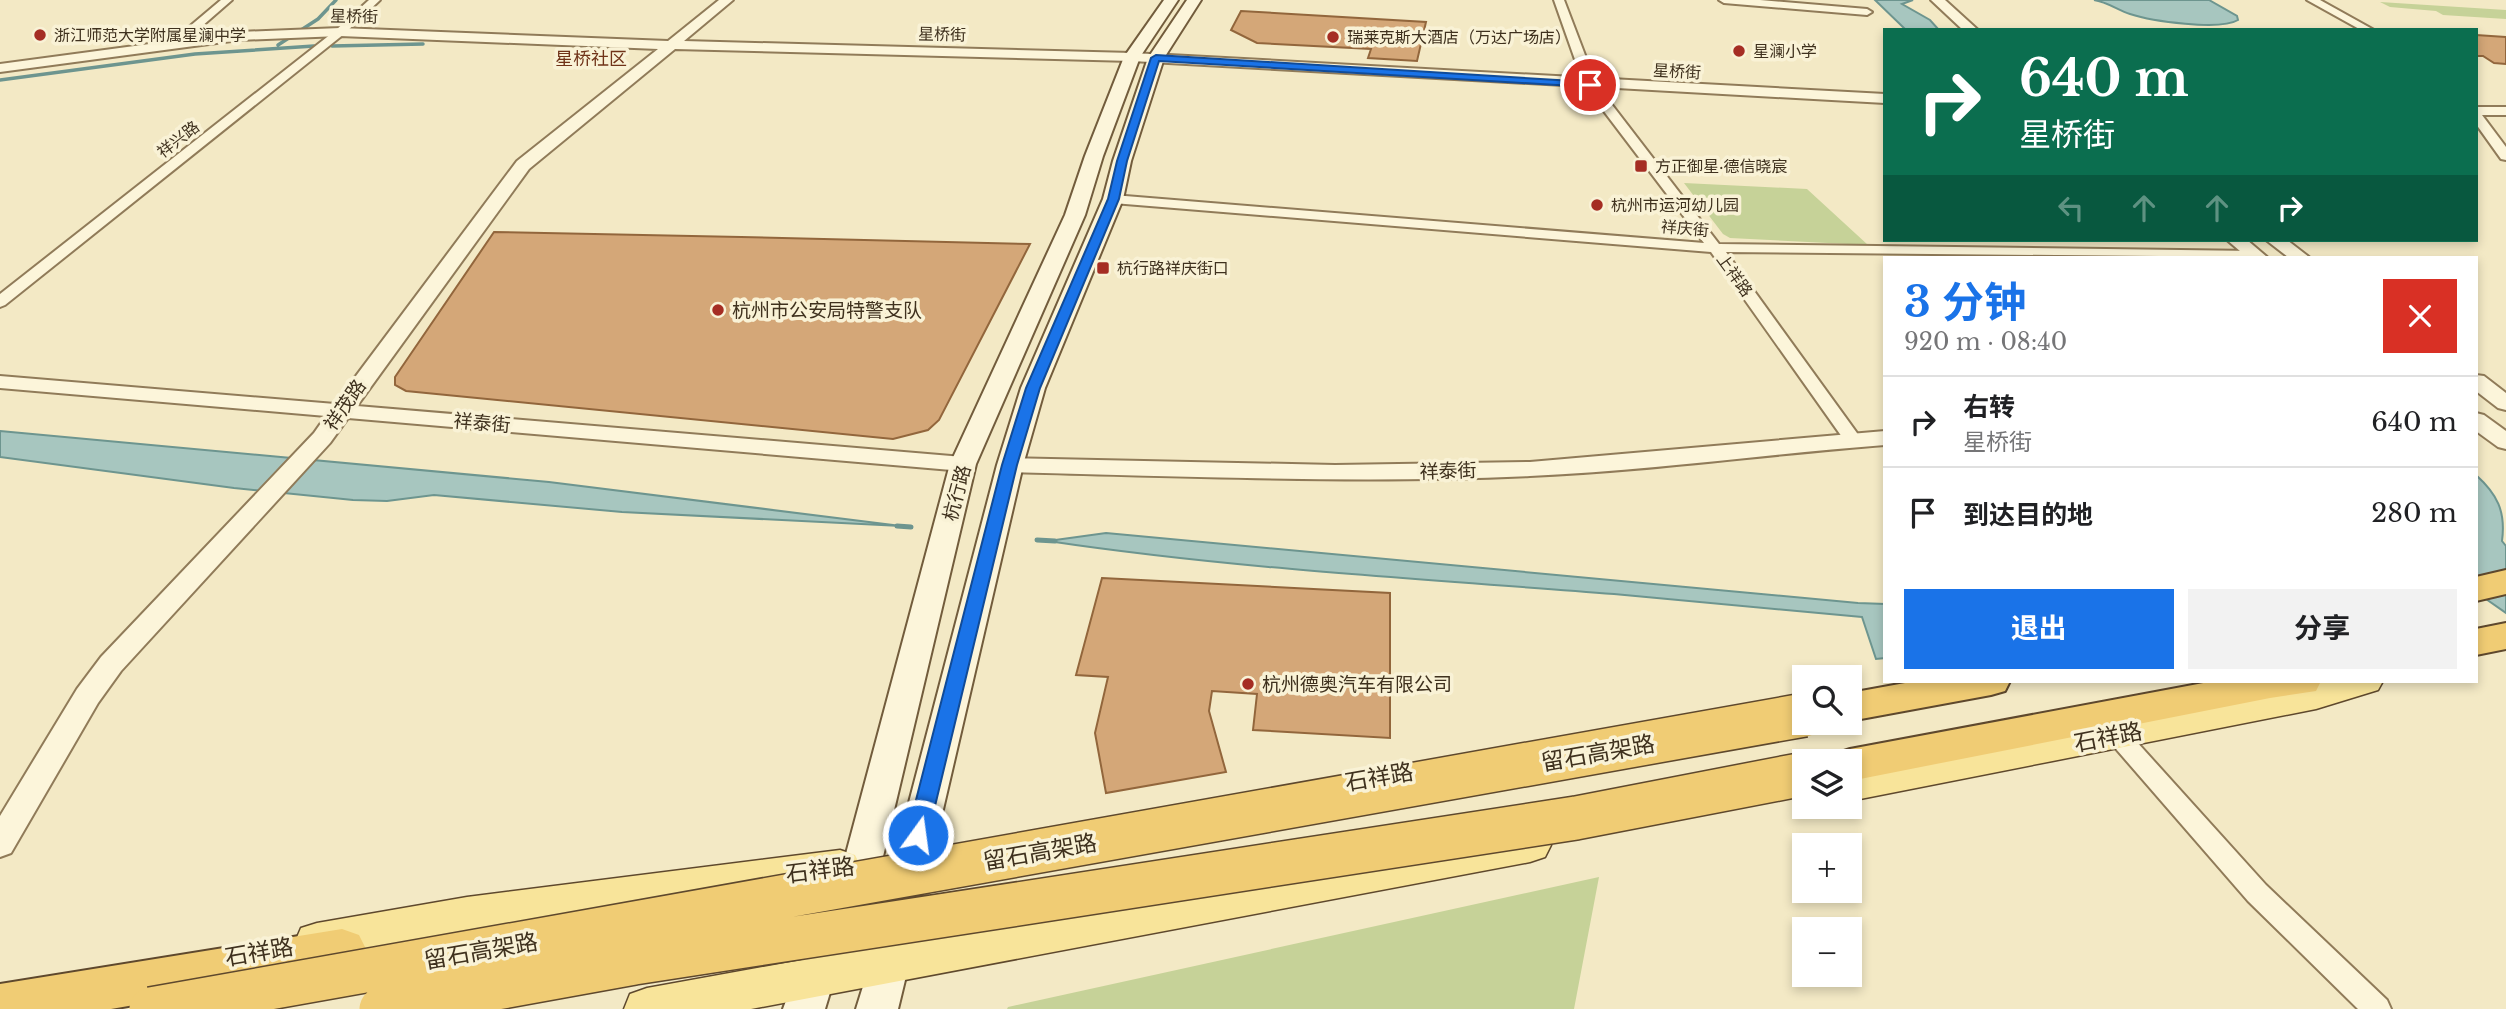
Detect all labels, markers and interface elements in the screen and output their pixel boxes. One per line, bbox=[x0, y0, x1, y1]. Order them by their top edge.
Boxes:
street label: 星桥街 bbox=[330, 6, 378, 26]
street label: 星桥街 bbox=[918, 24, 966, 44]
place label: 浙江师范大学附属星澜中学 bbox=[54, 25, 246, 45]
marker: 浙江师范大学附属星澜中学 bbox=[32, 27, 48, 43]
place label: 瑞莱克斯大酒店（万达广场店） bbox=[1347, 27, 1571, 47]
marker: 瑞莱克斯大酒店（万达广场店） bbox=[1325, 29, 1341, 45]
place label: 星澜小学 bbox=[1753, 41, 1817, 61]
marker: 星澜小学 bbox=[1731, 43, 1747, 59]
district label: 星桥社区 bbox=[555, 48, 627, 70]
text: 640 m bbox=[2019, 48, 2189, 109]
pin bbox=[1560, 55, 1620, 115]
icon: right bbox=[1904, 56, 1995, 147]
street label: 星桥街 bbox=[1653, 60, 1701, 82]
icon: arrive bbox=[1571, 66, 1609, 104]
text: 星桥街 bbox=[2019, 115, 2115, 155]
street label: 祥兴路 bbox=[153, 116, 203, 162]
place label: 方正御星·德信晓宸 bbox=[1655, 156, 1788, 176]
marker: 方正御星·德信晓宸 bbox=[1633, 158, 1649, 174]
icon: left bbox=[2052, 189, 2090, 227]
icon: ahead bbox=[2125, 189, 2163, 227]
icon: ahead bbox=[2198, 189, 2236, 227]
icon: right bbox=[2271, 189, 2309, 227]
place label: 杭州市运河幼儿园 bbox=[1611, 195, 1739, 215]
marker: 杭州市运河幼儿园 bbox=[1589, 197, 1605, 213]
street label: 祥庆街 bbox=[1660, 216, 1710, 240]
street label: 上祥路 bbox=[1713, 250, 1757, 300]
place label: 杭行路祥庆街口 bbox=[1117, 258, 1229, 278]
marker: 杭行路祥庆街口 bbox=[1095, 260, 1111, 276]
text: 3 分钟 bbox=[1904, 276, 2026, 328]
button: close bbox=[2383, 279, 2457, 353]
place label: 杭州市公安局特警支队 bbox=[732, 299, 922, 322]
marker: 杭州市公安局特警支队 bbox=[710, 302, 726, 318]
text: 920 m · 08:40 bbox=[1904, 328, 2067, 356]
street label: 祥茂路 bbox=[319, 375, 371, 435]
text: 右转 bbox=[1963, 391, 2015, 423]
icon: right bbox=[1904, 403, 1942, 441]
text: 640 m bbox=[2371, 406, 2457, 438]
street label: 祥泰街 bbox=[453, 409, 511, 437]
text: 星桥街 bbox=[1963, 428, 2032, 456]
street label: 祥泰街 bbox=[1419, 459, 1477, 483]
street label: 杭行路 bbox=[939, 462, 975, 524]
icon: arrive bbox=[1904, 494, 1942, 532]
text: 280 m bbox=[2371, 497, 2457, 529]
text: 到达目的地 bbox=[1963, 499, 2093, 531]
button: 退出 bbox=[1904, 589, 2174, 669]
button: 分享 bbox=[2188, 589, 2457, 669]
map controls bbox=[1792, 665, 1862, 987]
button: search bbox=[1792, 665, 1862, 735]
place label: 杭州德奥汽车有限公司 bbox=[1262, 673, 1452, 696]
marker: 杭州德奥汽车有限公司 bbox=[1240, 676, 1256, 692]
street label: 石祥路 bbox=[2071, 717, 2145, 757]
street label: 留石高架路 bbox=[1539, 729, 1657, 777]
button: layers bbox=[1792, 749, 1862, 819]
street label: 石祥路 bbox=[1343, 757, 1415, 797]
position arrow bbox=[881, 798, 955, 872]
street label: 留石高架路 bbox=[981, 828, 1099, 876]
button: + bbox=[1792, 833, 1862, 903]
street label: 石祥路 bbox=[784, 852, 856, 888]
button: − bbox=[1792, 917, 1862, 987]
street label: 留石高架路 bbox=[422, 927, 540, 975]
street label: 石祥路 bbox=[223, 932, 295, 972]

